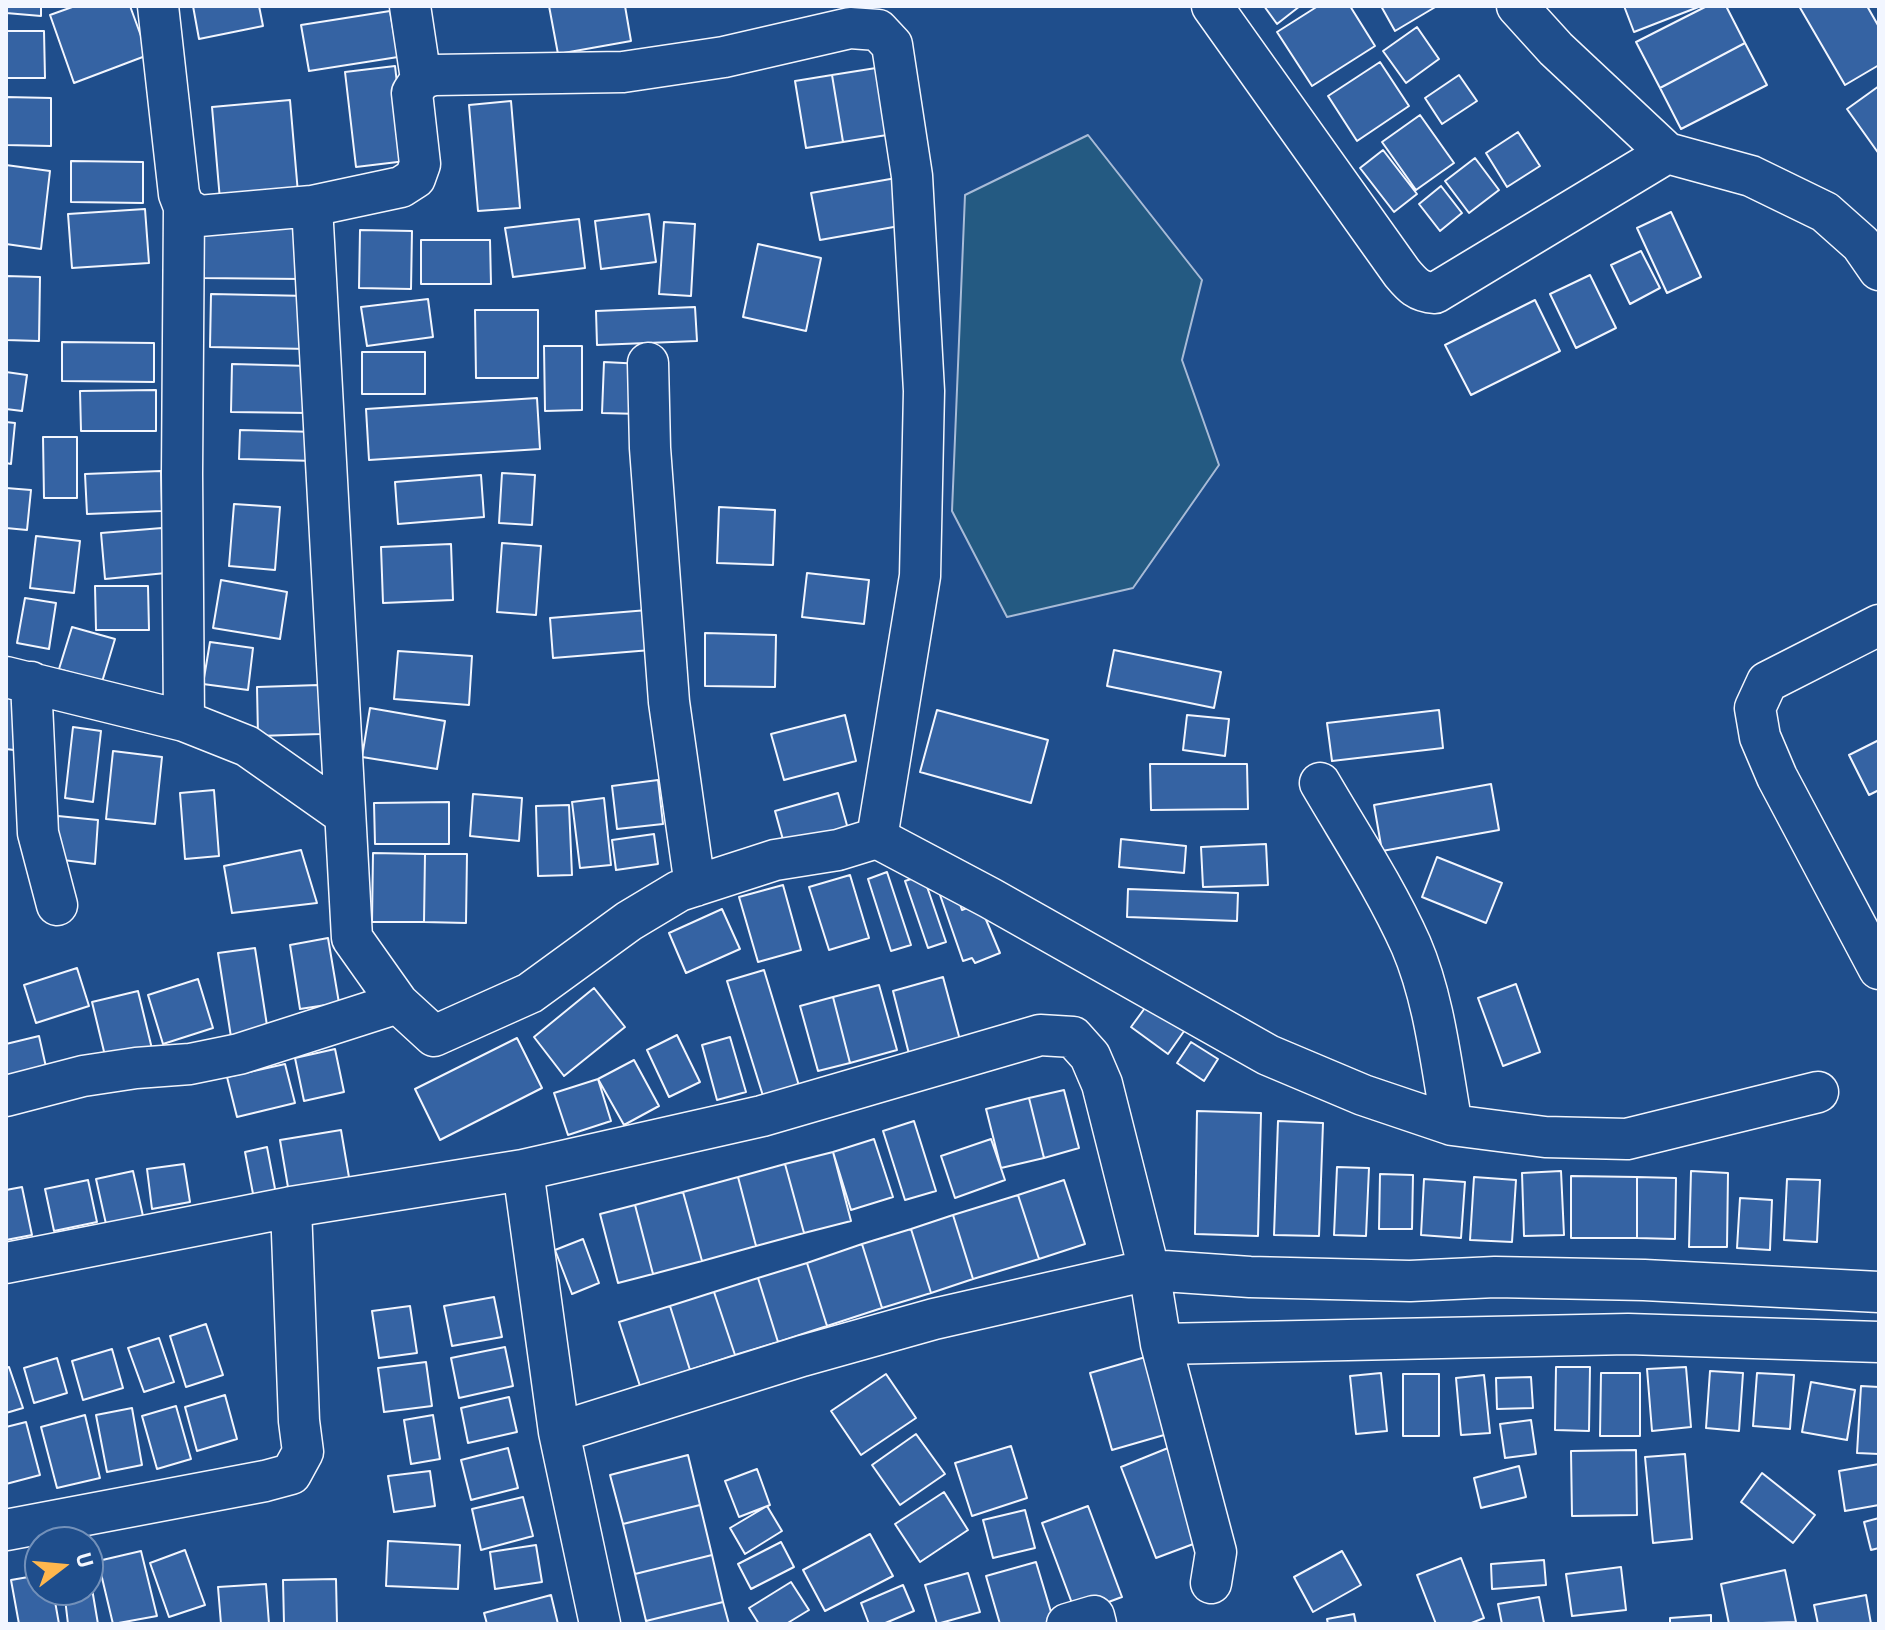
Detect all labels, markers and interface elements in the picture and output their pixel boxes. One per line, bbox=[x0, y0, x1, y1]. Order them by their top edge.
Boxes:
north arrow bbox=[24, 1526, 104, 1606]
text: U bbox=[67, 1548, 103, 1572]

